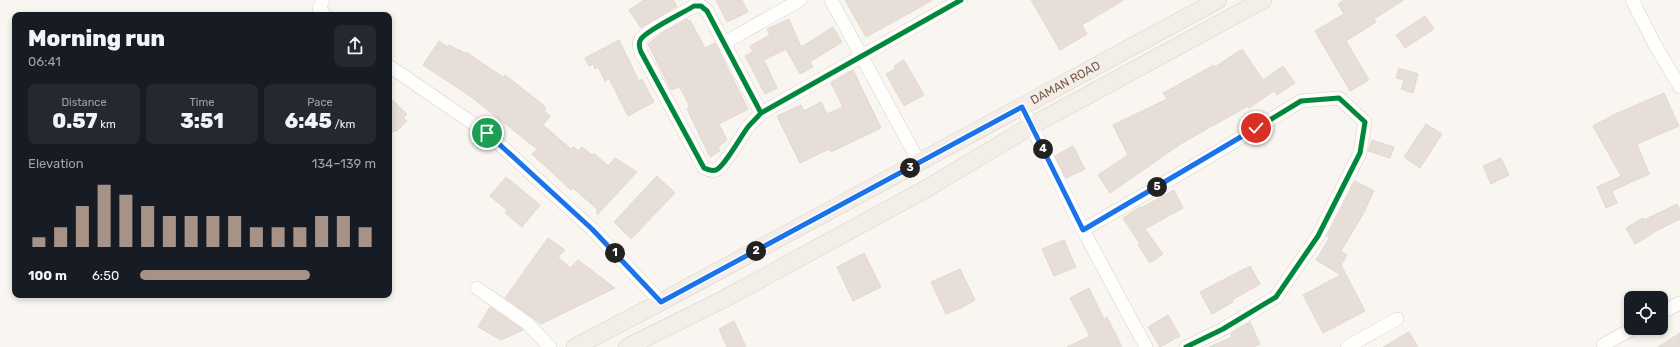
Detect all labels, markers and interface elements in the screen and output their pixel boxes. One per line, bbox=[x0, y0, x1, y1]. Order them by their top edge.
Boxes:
text: Morning run bbox=[28, 25, 165, 52]
button: share bbox=[334, 25, 376, 67]
text: 06:41 bbox=[28, 54, 61, 69]
street label: DAMAN ROAD bbox=[1028, 58, 1103, 107]
text: Distance bbox=[61, 96, 107, 109]
text: Time bbox=[190, 96, 214, 109]
text: Pace bbox=[307, 96, 333, 109]
text: 0.57 bbox=[52, 109, 98, 133]
text: 3:51 bbox=[180, 109, 224, 133]
text: 6:45 bbox=[285, 109, 332, 133]
pin bbox=[1239, 111, 1273, 145]
pin bbox=[470, 116, 504, 150]
icon: check bbox=[1245, 117, 1267, 139]
text: km bbox=[98, 118, 116, 131]
text: /km bbox=[332, 118, 355, 131]
icon: arrive bbox=[476, 122, 498, 144]
pin: 4 bbox=[1033, 139, 1053, 159]
text: 4 bbox=[1039, 142, 1047, 155]
text: Elevation bbox=[28, 156, 84, 171]
text: 134–139 m bbox=[312, 156, 376, 171]
pin: 3 bbox=[900, 158, 920, 178]
text: 3 bbox=[906, 161, 914, 174]
pin: 5 bbox=[1147, 177, 1167, 197]
text: 5 bbox=[1153, 180, 1161, 193]
pin: 2 bbox=[746, 241, 766, 261]
pin: 1 bbox=[605, 243, 625, 263]
text: 2 bbox=[752, 244, 760, 257]
text: 1 bbox=[612, 246, 618, 259]
text: 100 m bbox=[28, 268, 67, 283]
text: 6:50 bbox=[92, 268, 119, 283]
map controls bbox=[1624, 291, 1668, 335]
button: locate bbox=[1624, 291, 1668, 335]

